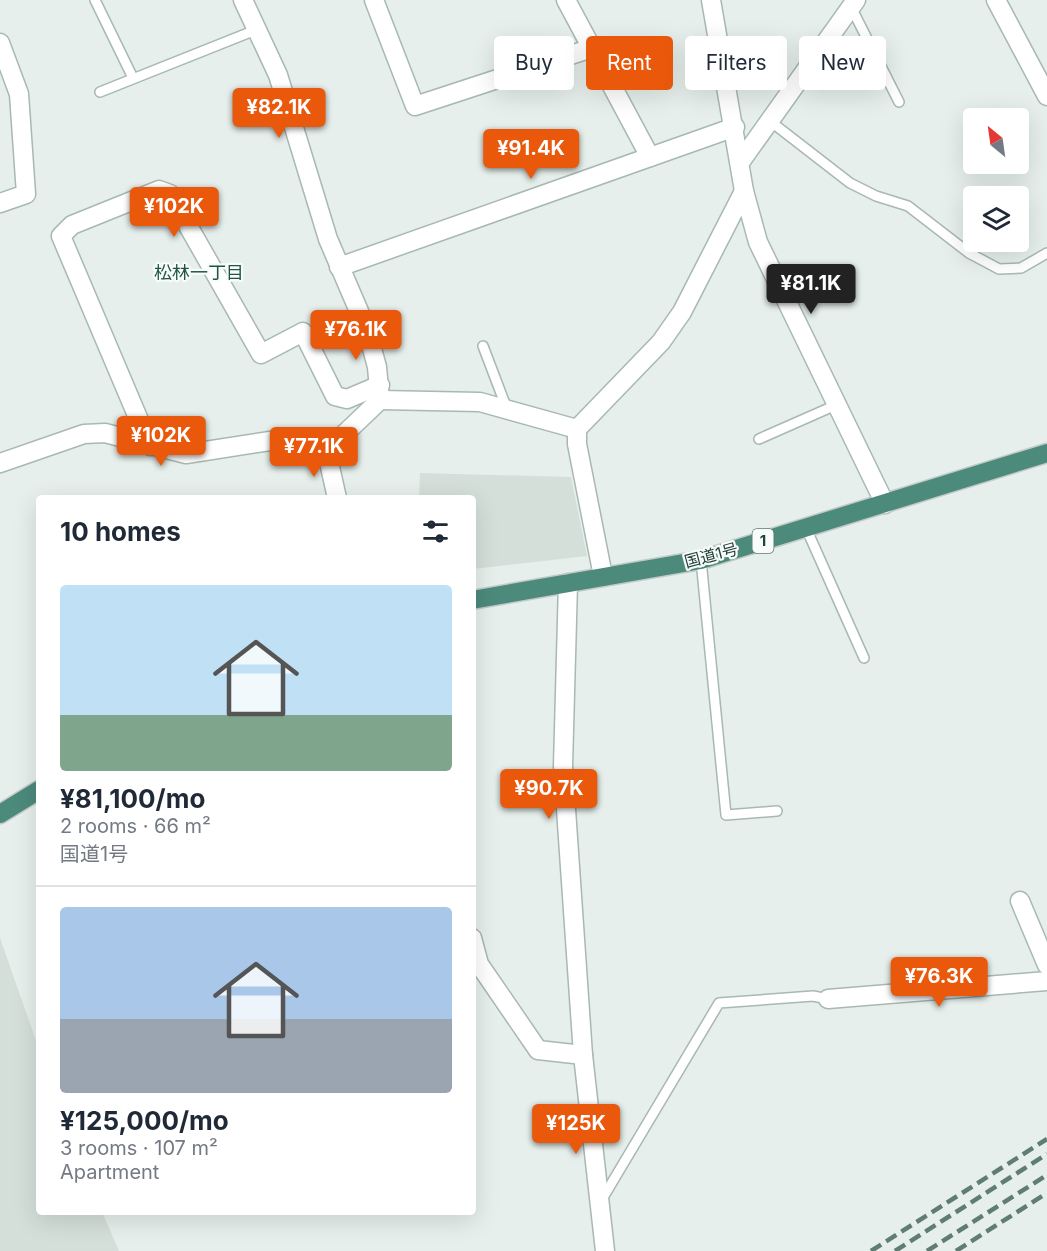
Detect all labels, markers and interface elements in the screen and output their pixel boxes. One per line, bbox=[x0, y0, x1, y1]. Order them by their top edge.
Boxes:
chip: Buy bbox=[494, 36, 574, 90]
chip: Rent bbox=[586, 36, 673, 90]
chip: Filters bbox=[685, 36, 787, 90]
chip: New bbox=[799, 36, 886, 90]
pin: ¥82.1K bbox=[230, 88, 328, 139]
text: ¥82.1K bbox=[247, 95, 311, 119]
north arrow bbox=[963, 108, 1029, 174]
map controls bbox=[963, 108, 1029, 252]
pin: ¥91.4K bbox=[482, 129, 580, 180]
text: ¥91.4K bbox=[497, 136, 565, 160]
button: layers bbox=[963, 186, 1029, 252]
pin: ¥102K bbox=[132, 187, 216, 238]
text: ¥102K bbox=[144, 194, 204, 218]
district label: 松林一丁目 bbox=[154, 262, 244, 283]
pin: ¥81.1K bbox=[762, 264, 860, 315]
text: ¥81.1K bbox=[781, 271, 841, 295]
pin: ¥76.1K bbox=[307, 310, 405, 361]
text: ¥76.1K bbox=[325, 317, 388, 341]
pin: ¥102K bbox=[119, 416, 203, 467]
text: ¥102K bbox=[131, 423, 191, 447]
pin: ¥77.1K bbox=[265, 427, 363, 478]
text: ¥77.1K bbox=[284, 434, 344, 458]
icon: filters bbox=[419, 515, 452, 548]
text: 10 homes bbox=[60, 516, 181, 547]
road number: 1 bbox=[752, 529, 774, 553]
street label: 国道1号 bbox=[682, 538, 740, 572]
icon: home bbox=[202, 624, 310, 732]
pin: ¥90.7K bbox=[500, 769, 598, 820]
text: ¥90.7K bbox=[514, 776, 584, 800]
text: ¥81,100/mo bbox=[60, 783, 205, 814]
text: 2 rooms · 66 m² bbox=[60, 814, 211, 838]
text: 国道1号 bbox=[60, 842, 128, 866]
icon: home bbox=[202, 946, 310, 1054]
pin: ¥76.3K bbox=[890, 957, 988, 1008]
text: ¥76.3K bbox=[905, 964, 973, 988]
pin: ¥125K bbox=[534, 1104, 618, 1155]
text: ¥125,000/mo bbox=[60, 1105, 229, 1136]
text: ¥125K bbox=[546, 1111, 606, 1135]
text: 3 rooms · 107 m² bbox=[60, 1136, 218, 1160]
text: Apartment bbox=[60, 1160, 159, 1184]

